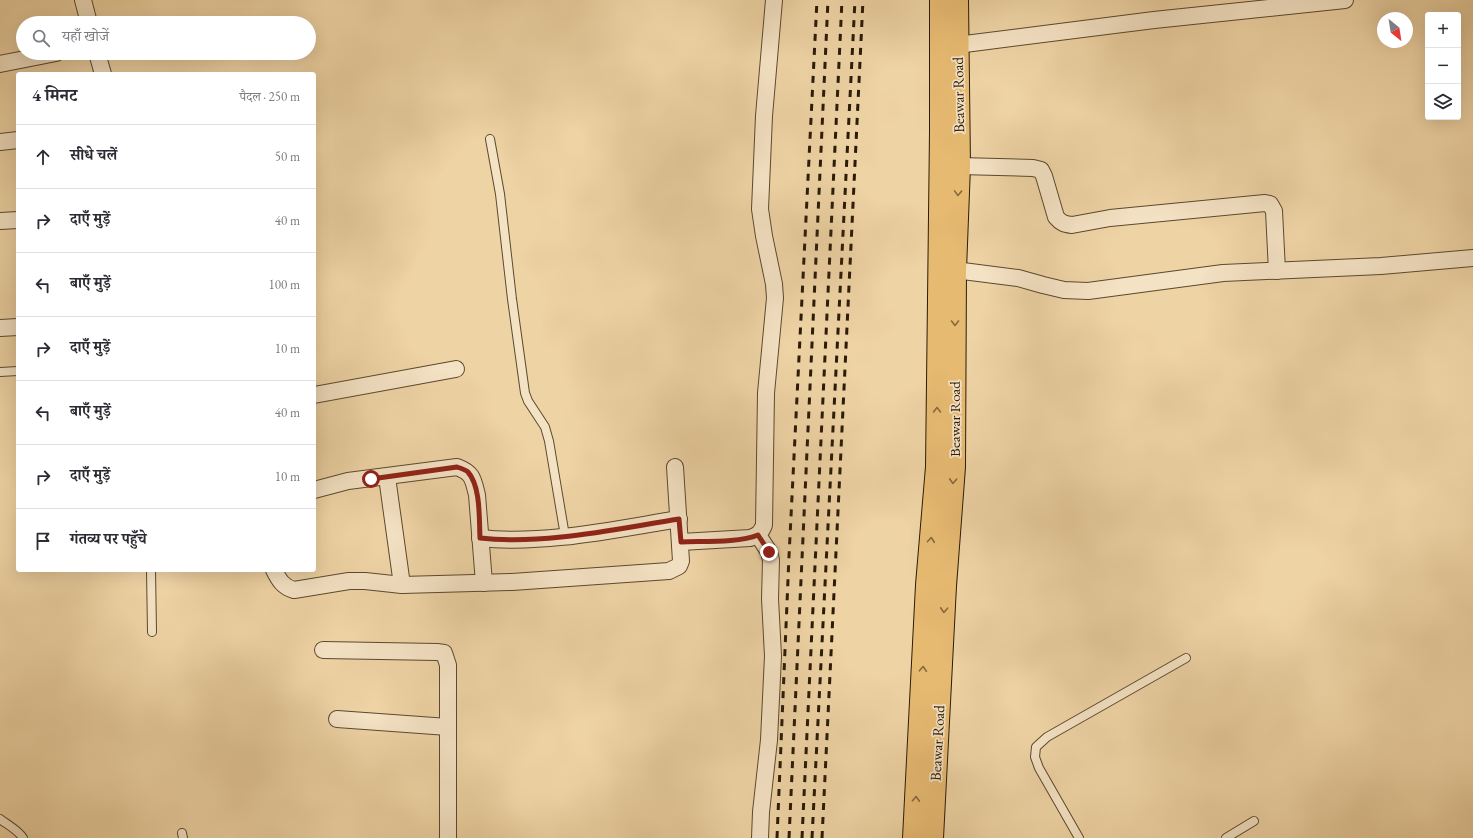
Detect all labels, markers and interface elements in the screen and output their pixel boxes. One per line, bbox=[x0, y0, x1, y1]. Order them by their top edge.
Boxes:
north arrow bbox=[1377, 12, 1413, 48]
map controls bbox=[1425, 12, 1461, 120]
button: + bbox=[1425, 12, 1461, 48]
search box bbox=[16, 16, 316, 60]
text: यहाँ खोजें bbox=[62, 26, 109, 45]
icon: search bbox=[30, 27, 52, 49]
button: − bbox=[1425, 48, 1461, 84]
street label: Beawar Road bbox=[948, 57, 968, 133]
text: 4 मिनट bbox=[32, 84, 77, 106]
button: layers bbox=[1425, 84, 1461, 120]
text: पैदल · 250 m bbox=[240, 88, 300, 105]
text: सीधे चलें bbox=[70, 145, 117, 164]
icon: ahead bbox=[32, 146, 54, 168]
text: 50 m bbox=[275, 148, 300, 165]
one-way arrow bbox=[954, 190, 962, 196]
text: दाएँ मुड़ें bbox=[70, 209, 110, 228]
icon: right bbox=[32, 210, 54, 232]
text: 40 m bbox=[275, 212, 300, 229]
text: बाएँ मुड़ें bbox=[70, 273, 111, 292]
icon: left bbox=[32, 274, 54, 296]
text: 100 m bbox=[269, 276, 300, 293]
one-way arrow bbox=[951, 320, 959, 326]
text: दाएँ मुड़ें bbox=[70, 337, 110, 356]
icon: right bbox=[32, 338, 54, 360]
text: 10 m bbox=[275, 340, 300, 357]
street label: Beawar Road bbox=[945, 381, 964, 457]
text: बाएँ मुड़ें bbox=[70, 401, 111, 420]
icon: left bbox=[32, 402, 54, 424]
text: 40 m bbox=[275, 404, 300, 421]
one-way arrow bbox=[933, 407, 941, 413]
text: दाएँ मुड़ें bbox=[70, 465, 110, 484]
icon: right bbox=[32, 466, 54, 488]
text: 10 m bbox=[275, 468, 300, 485]
route start bbox=[362, 470, 380, 488]
one-way arrow bbox=[949, 478, 958, 484]
text: गंतव्य पर पहुँचे bbox=[70, 529, 147, 548]
icon: arrive bbox=[32, 530, 54, 552]
one-way arrow bbox=[927, 536, 936, 543]
route end bbox=[760, 543, 778, 561]
one-way arrow bbox=[939, 607, 948, 614]
one-way arrow bbox=[919, 666, 927, 672]
street label: Beawar Road bbox=[926, 704, 948, 781]
one-way arrow bbox=[912, 796, 921, 802]

